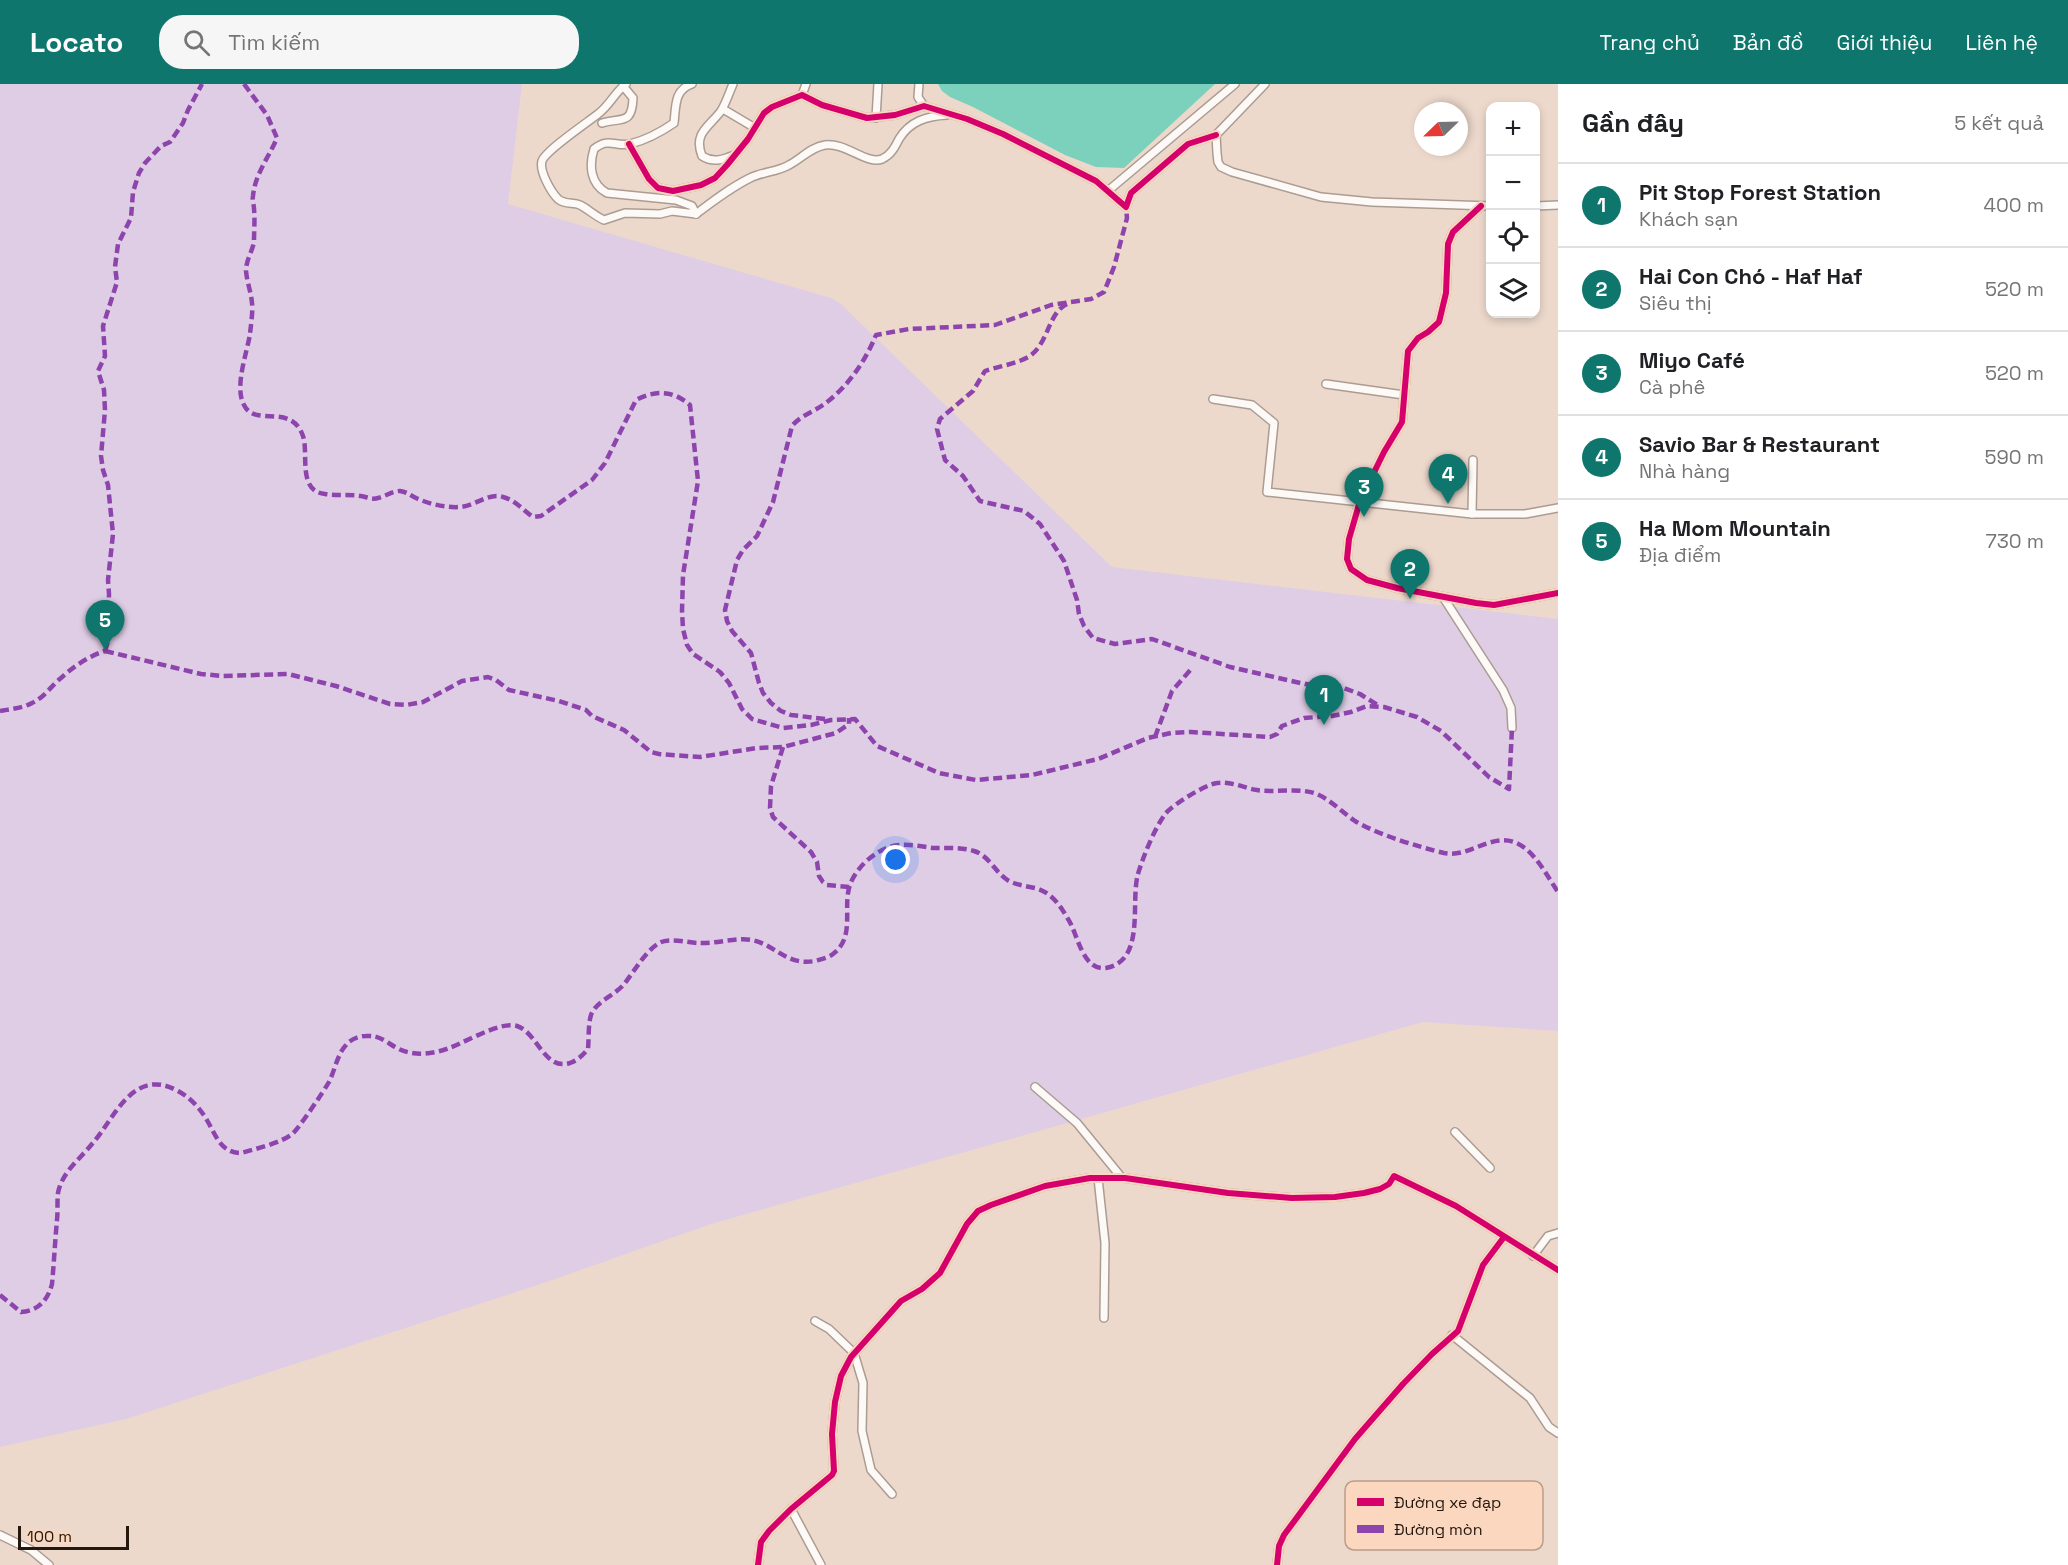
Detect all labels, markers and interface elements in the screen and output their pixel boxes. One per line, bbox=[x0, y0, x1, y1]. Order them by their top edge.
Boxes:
search box bbox=[159, 15, 579, 69]
text: Locato bbox=[30, 24, 123, 60]
icon: search bbox=[180, 26, 213, 59]
text: Tìm kiếm bbox=[228, 28, 320, 56]
text: Trang chủ bbox=[1600, 29, 1700, 56]
text: Bản đồ bbox=[1733, 29, 1804, 56]
text: Giới thiệu bbox=[1837, 29, 1932, 56]
text: Liên hệ bbox=[1965, 29, 2038, 56]
north arrow bbox=[1414, 102, 1468, 156]
map controls bbox=[1486, 102, 1540, 318]
button: + bbox=[1486, 102, 1540, 156]
text: Gần đây bbox=[1582, 106, 1684, 140]
text: 5 kết quả bbox=[1954, 110, 2044, 136]
button: − bbox=[1486, 156, 1540, 210]
text: Pit Stop Forest Station bbox=[1639, 178, 1881, 206]
text: 1 bbox=[1597, 192, 1606, 218]
text: 400 m bbox=[1984, 192, 2044, 218]
text: Khách sạn bbox=[1639, 206, 1738, 232]
button: locate bbox=[1486, 210, 1540, 264]
text: Hai Con Chó - Haf Haf bbox=[1639, 262, 1863, 290]
button: layers bbox=[1486, 264, 1540, 318]
text: 2 bbox=[1596, 276, 1607, 302]
text: 520 m bbox=[1985, 276, 2044, 302]
text: Siêu thị bbox=[1639, 290, 1712, 316]
text: Miyo Café bbox=[1639, 346, 1745, 374]
text: 3 bbox=[1595, 360, 1608, 386]
text: 520 m bbox=[1985, 360, 2044, 386]
text: Cà phê bbox=[1639, 374, 1705, 400]
text: Savio Bar & Restaurant bbox=[1639, 430, 1880, 458]
text: 4 bbox=[1595, 444, 1608, 470]
text: 590 m bbox=[1985, 444, 2044, 470]
pin: 4 bbox=[1428, 454, 1468, 504]
text: Nhà hàng bbox=[1639, 458, 1730, 484]
pin: 3 bbox=[1344, 468, 1384, 517]
text: Ha Mom Mountain bbox=[1639, 514, 1831, 542]
text: 5 bbox=[1596, 528, 1608, 554]
text: 730 m bbox=[1985, 528, 2044, 554]
text: Địa điểm bbox=[1639, 542, 1721, 568]
pin: 2 bbox=[1390, 550, 1430, 599]
pin: 5 bbox=[86, 600, 124, 650]
pin: 1 bbox=[1304, 676, 1344, 725]
your location bbox=[881, 845, 910, 874]
legend bbox=[1345, 1481, 1543, 1550]
text: Đường xe đạp bbox=[1394, 1492, 1501, 1513]
text: Đường mòn bbox=[1394, 1519, 1483, 1540]
scale bar bbox=[18, 1523, 129, 1550]
text: 100 m bbox=[27, 1526, 72, 1547]

